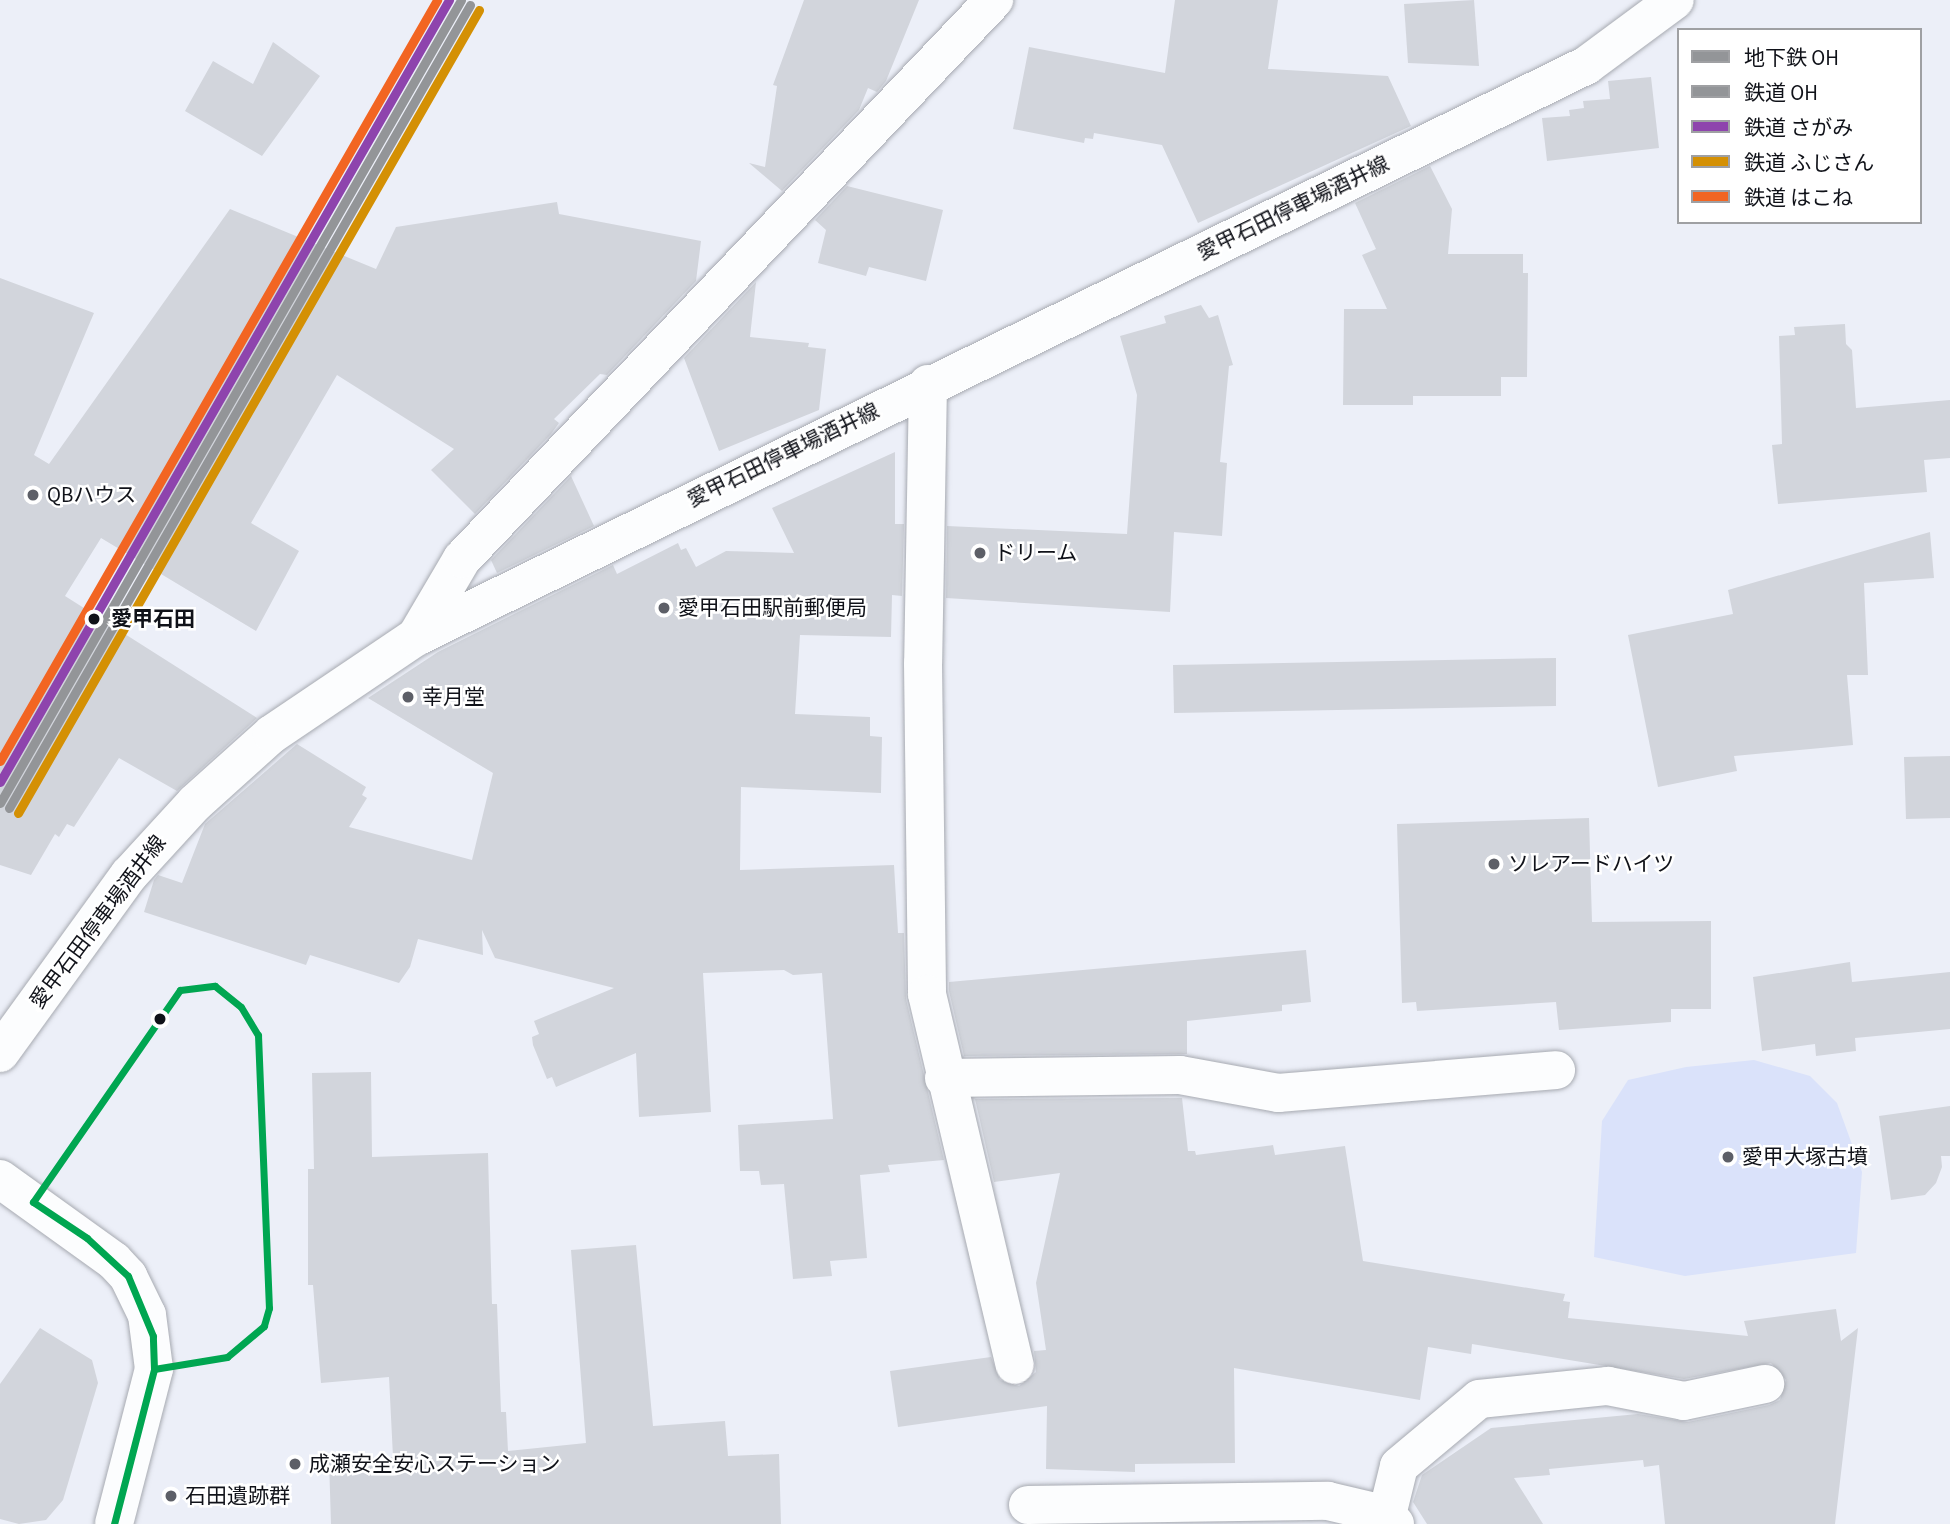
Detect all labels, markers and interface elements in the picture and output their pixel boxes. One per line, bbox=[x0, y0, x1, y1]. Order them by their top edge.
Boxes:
legend bbox=[1677, 28, 1922, 224]
text: 地下鉄 OH bbox=[1744, 43, 1839, 73]
text: 鉄道 OH bbox=[1744, 78, 1818, 108]
text: 鉄道 さがみ bbox=[1744, 113, 1853, 143]
text: 鉄道 ふじさん bbox=[1744, 148, 1874, 178]
street label: 愛甲石田停車場酒井線 bbox=[1193, 151, 1393, 265]
text: 鉄道 はこね bbox=[1744, 183, 1853, 213]
street label: 愛甲石田停車場酒井線 bbox=[683, 398, 883, 512]
place label: QBハウス bbox=[47, 482, 136, 508]
marker: QBハウス bbox=[25, 487, 41, 503]
place label: ドリーム bbox=[994, 540, 1078, 566]
marker: ドリーム bbox=[972, 545, 988, 561]
place label: 愛甲石田駅前郵便局 bbox=[678, 595, 867, 621]
marker: 愛甲石田駅前郵便局 bbox=[656, 600, 672, 616]
place label: 愛甲石田 bbox=[111, 606, 195, 632]
marker: 愛甲石田 bbox=[83, 608, 105, 630]
place label: 幸月堂 bbox=[422, 684, 485, 710]
marker: 幸月堂 bbox=[400, 689, 416, 705]
street label: 愛甲石田停車場酒井線 bbox=[25, 831, 171, 1013]
place label: ソレアードハイツ bbox=[1508, 851, 1675, 877]
marker: ソレアードハイツ bbox=[1486, 856, 1502, 872]
unlabelled marker bbox=[153, 1012, 167, 1026]
place label: 愛甲大塚古墳 bbox=[1742, 1144, 1868, 1170]
marker: 愛甲大塚古墳 bbox=[1720, 1149, 1736, 1165]
place label: 成瀬安全安心ステーション bbox=[309, 1451, 561, 1477]
marker: 成瀬安全安心ステーション bbox=[287, 1456, 303, 1472]
place label: 石田遺跡群 bbox=[185, 1483, 290, 1509]
marker: 石田遺跡群 bbox=[163, 1488, 179, 1504]

